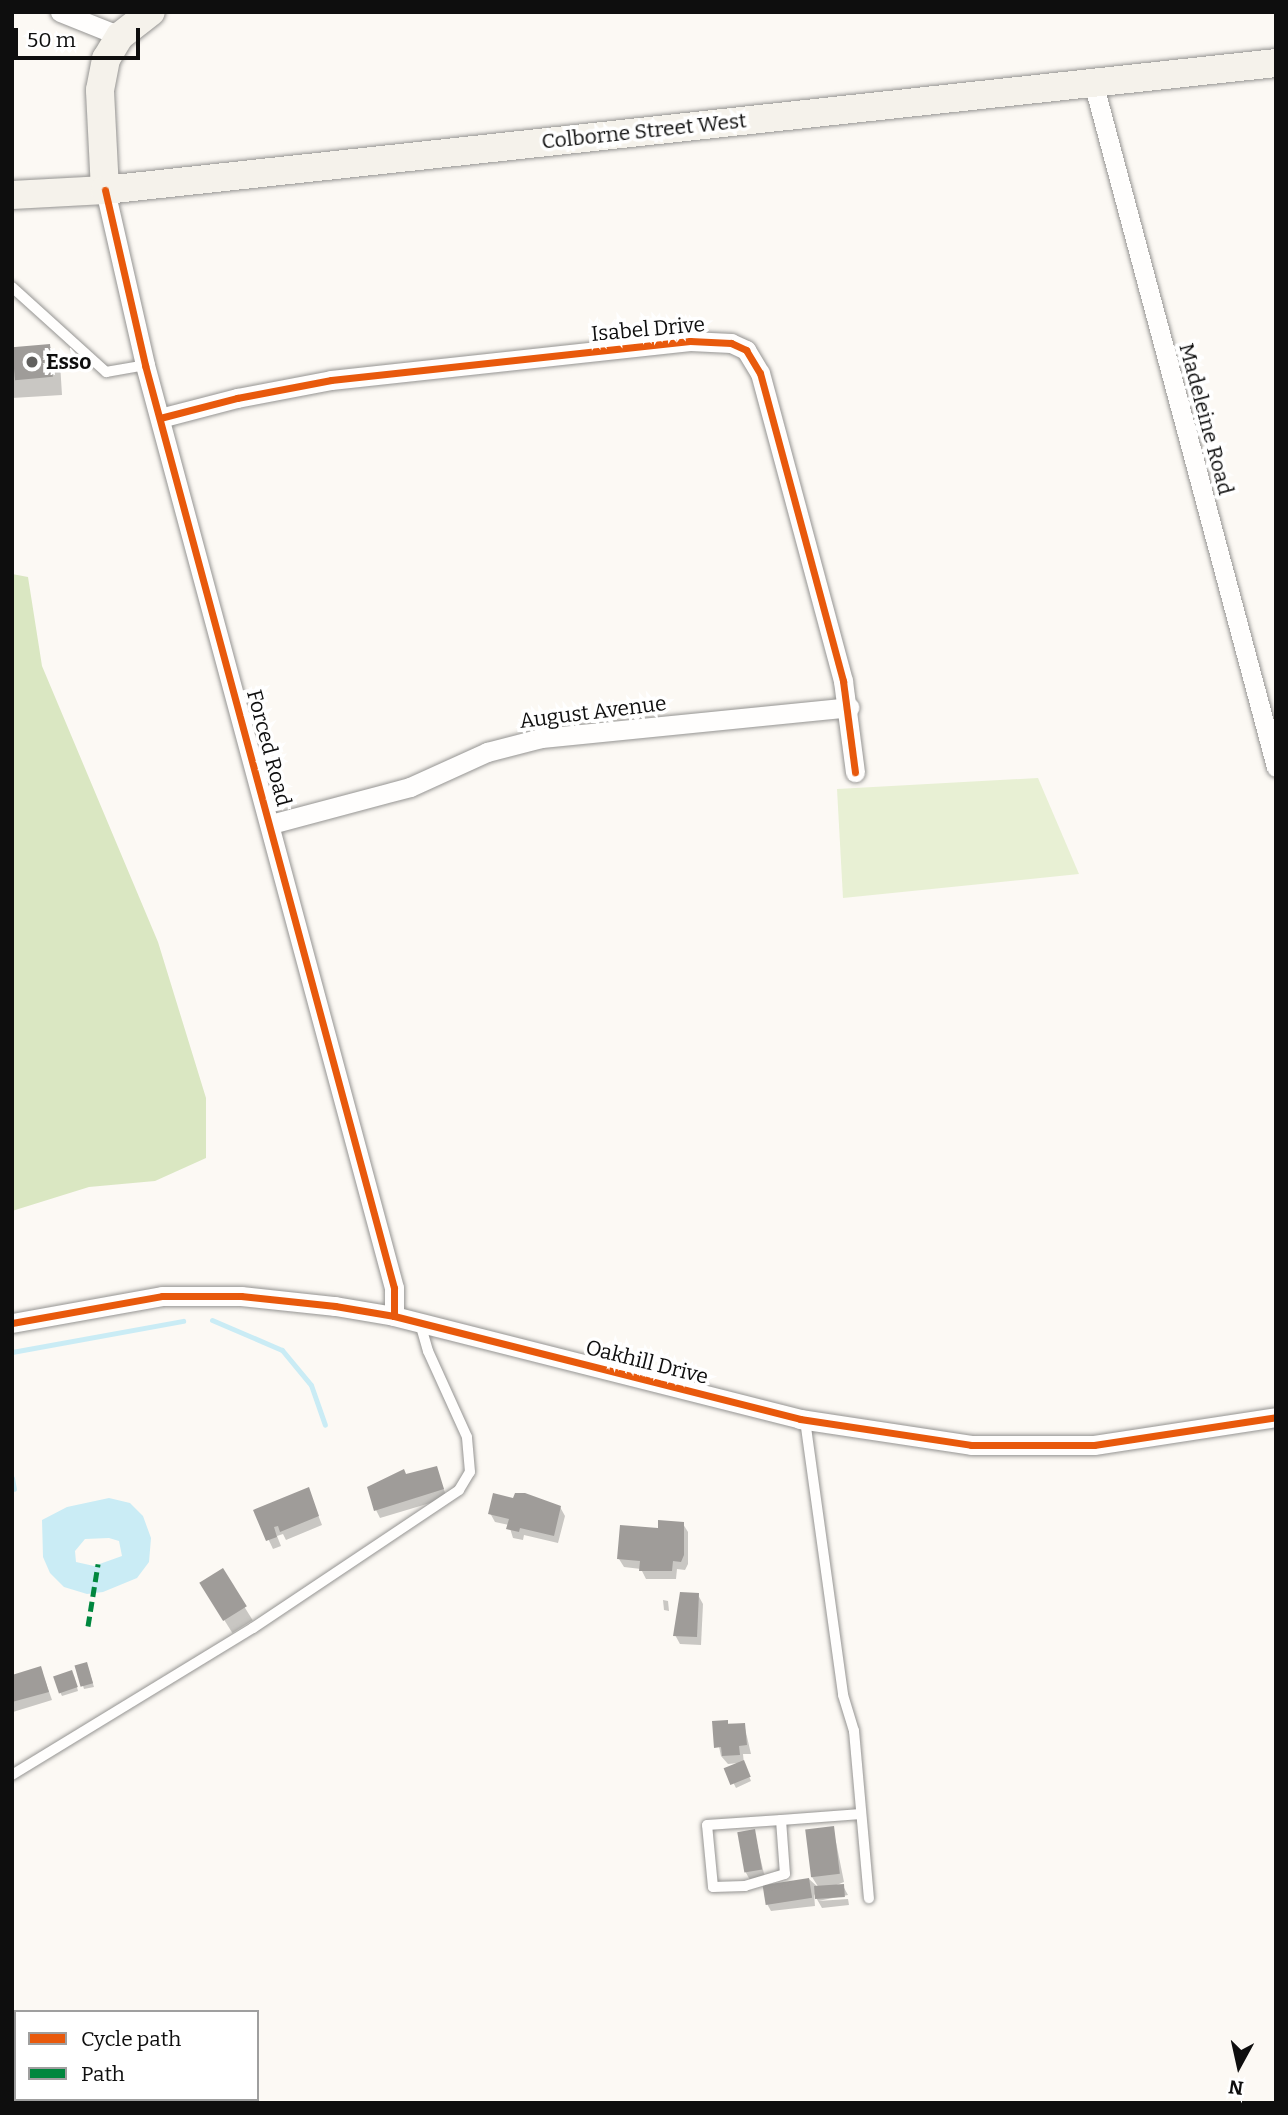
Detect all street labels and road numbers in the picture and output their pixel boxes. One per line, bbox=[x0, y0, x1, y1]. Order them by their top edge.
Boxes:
street label: Colborne Street West bbox=[540, 108, 748, 154]
street label: Isabel Drive bbox=[590, 311, 706, 347]
street label: Madeleine Road bbox=[1174, 340, 1238, 498]
street label: Forced Road bbox=[241, 687, 297, 809]
street label: August Avenue bbox=[518, 690, 668, 734]
street label: Oakhill Drive bbox=[583, 1335, 711, 1389]

